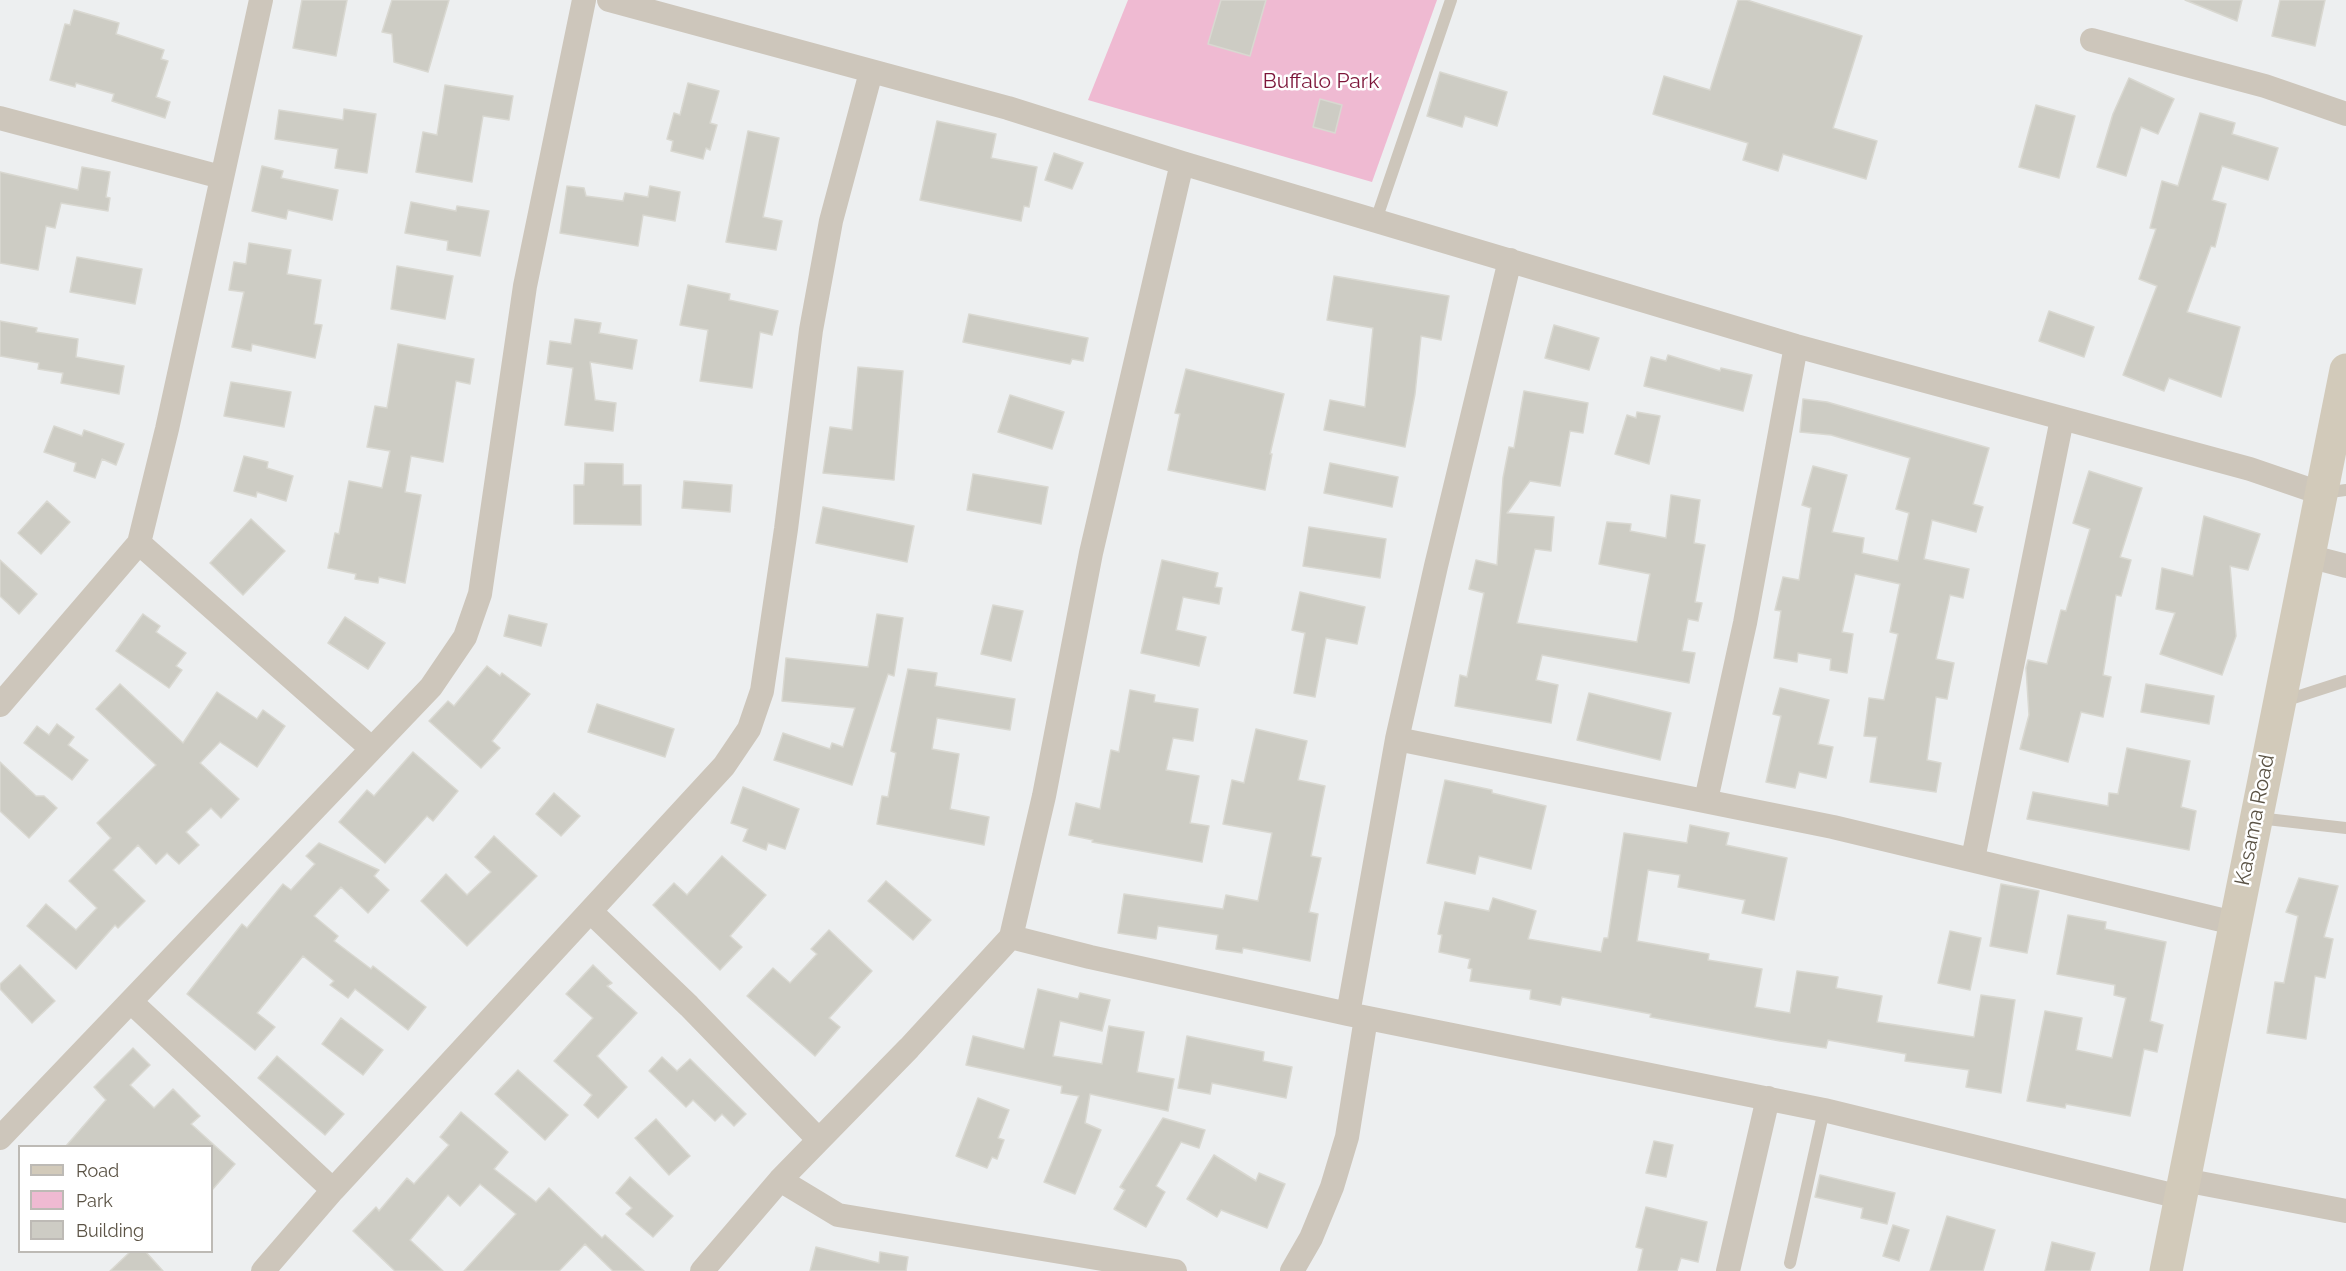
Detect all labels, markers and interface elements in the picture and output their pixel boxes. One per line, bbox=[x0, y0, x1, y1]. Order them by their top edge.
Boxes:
park label: Buffalo Park bbox=[1263, 69, 1379, 95]
street label: Kasama Road bbox=[2230, 752, 2280, 888]
legend bbox=[18, 1145, 213, 1253]
text: Road bbox=[76, 1160, 119, 1181]
text: Park bbox=[76, 1190, 113, 1211]
text: Building bbox=[76, 1220, 144, 1241]

